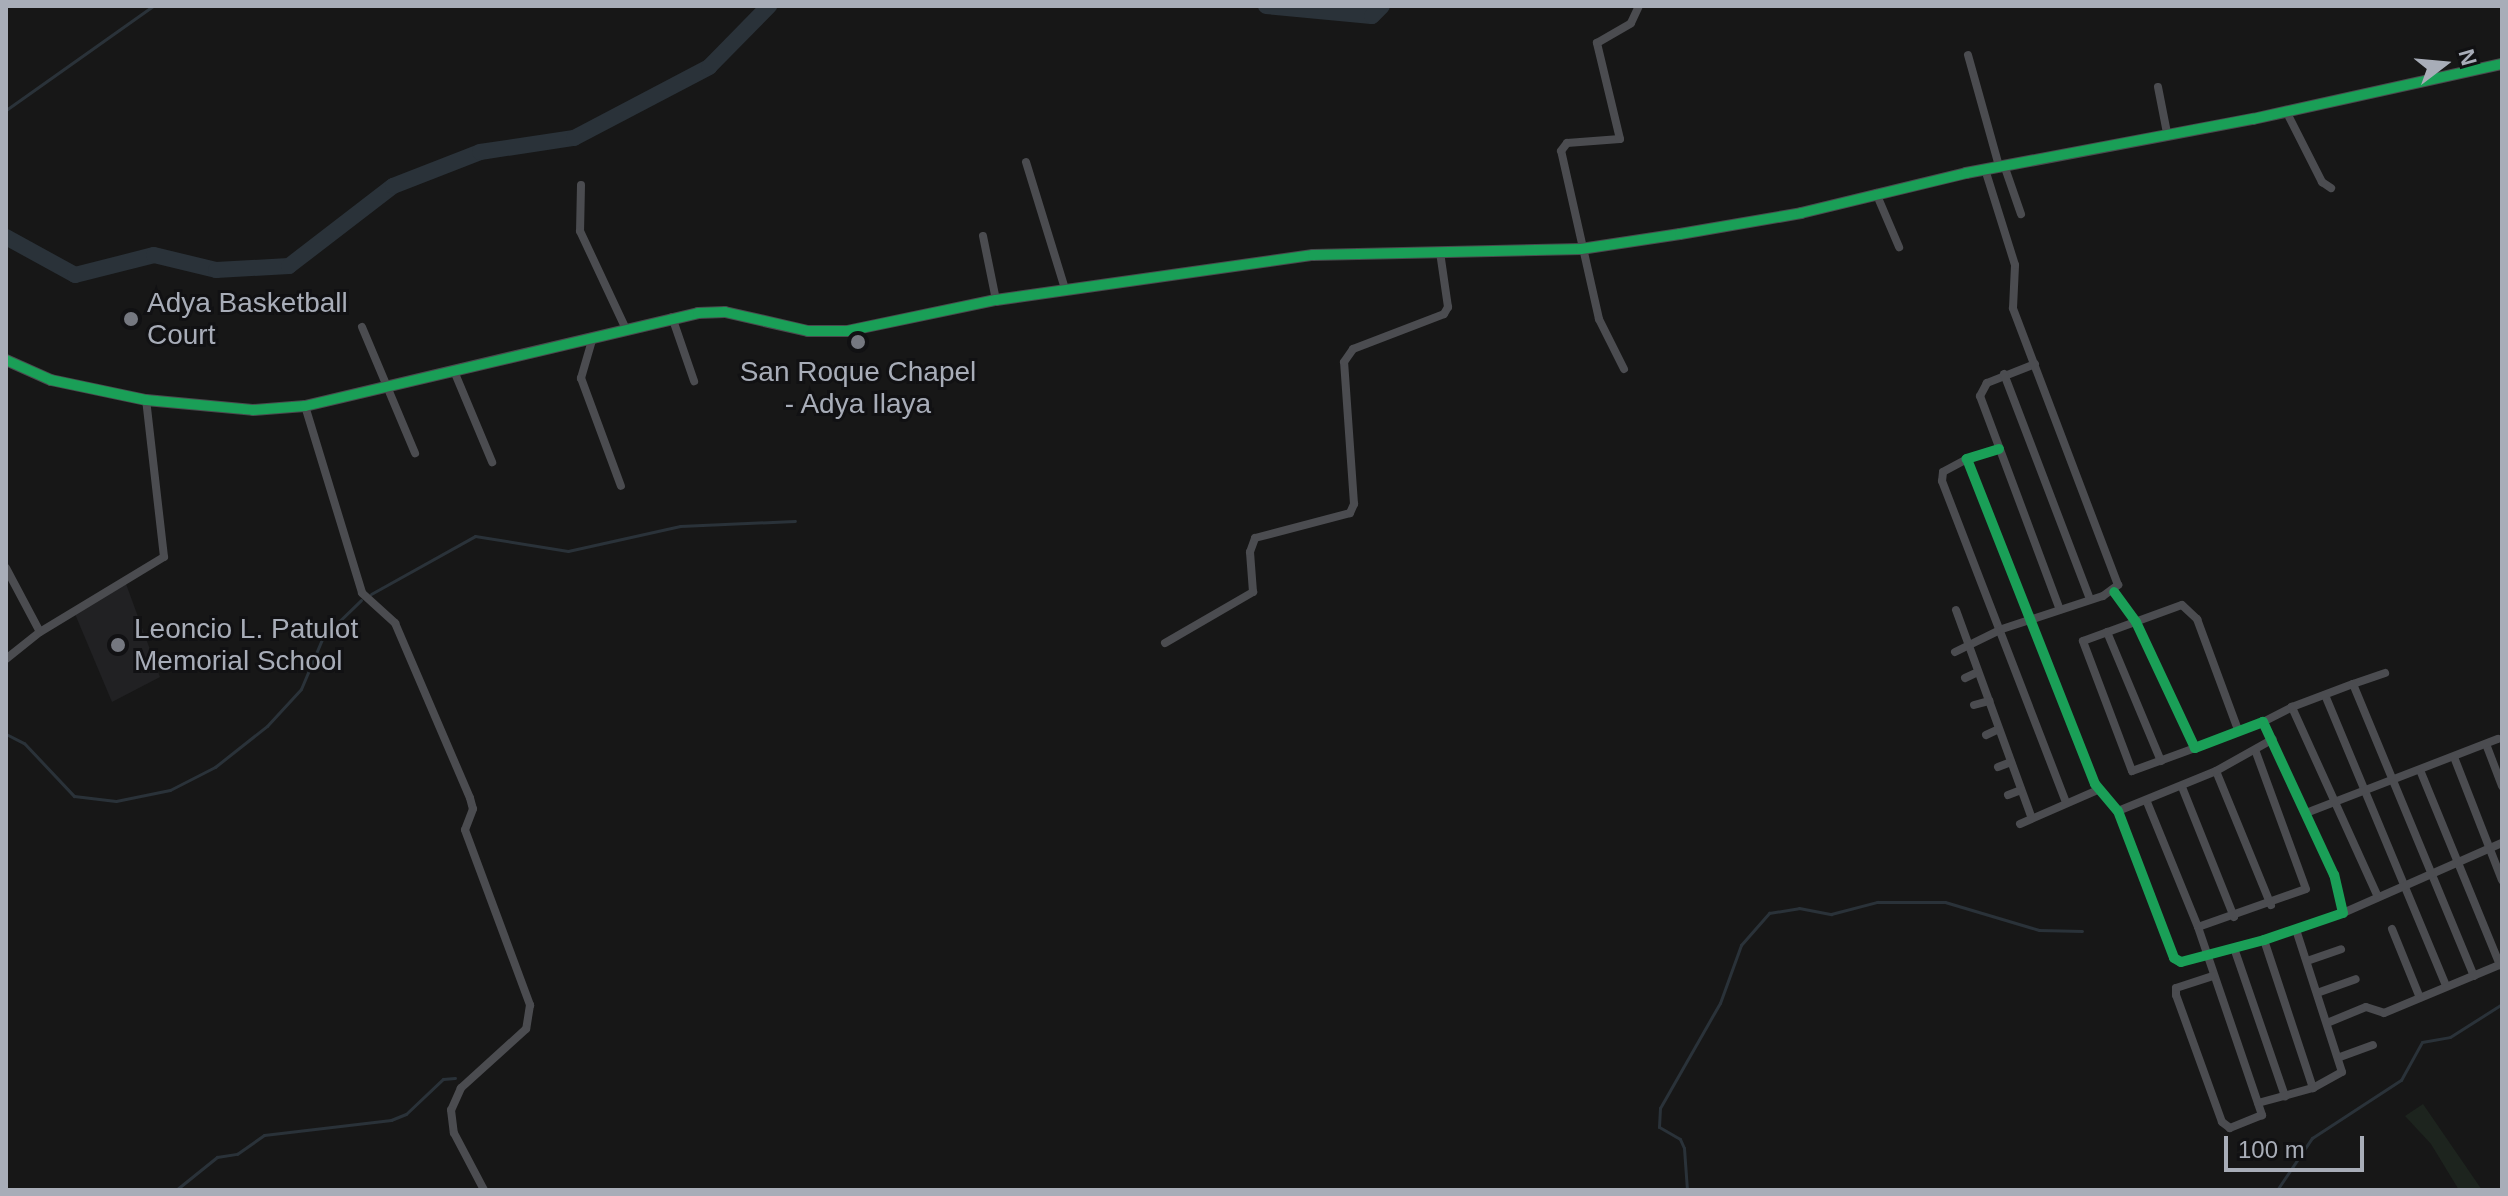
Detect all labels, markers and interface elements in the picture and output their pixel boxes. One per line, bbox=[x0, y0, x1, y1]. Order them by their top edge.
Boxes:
north arrow bbox=[2404, 24, 2484, 104]
text: N bbox=[2453, 46, 2482, 68]
place label: Adya Basketball Court bbox=[147, 286, 348, 352]
marker: Adya Basketball Court bbox=[122, 310, 140, 328]
marker: San Roque Chapel - Adya Ilaya bbox=[849, 333, 867, 351]
place label: San Roque Chapel - Adya Ilaya bbox=[740, 355, 976, 421]
place label: Leoncio L. Patulot Memorial School bbox=[134, 612, 358, 678]
marker: Leoncio L. Patulot Memorial School bbox=[109, 636, 127, 654]
scale bar bbox=[2228, 1120, 2368, 1170]
text: 100 m bbox=[2238, 1136, 2305, 1163]

